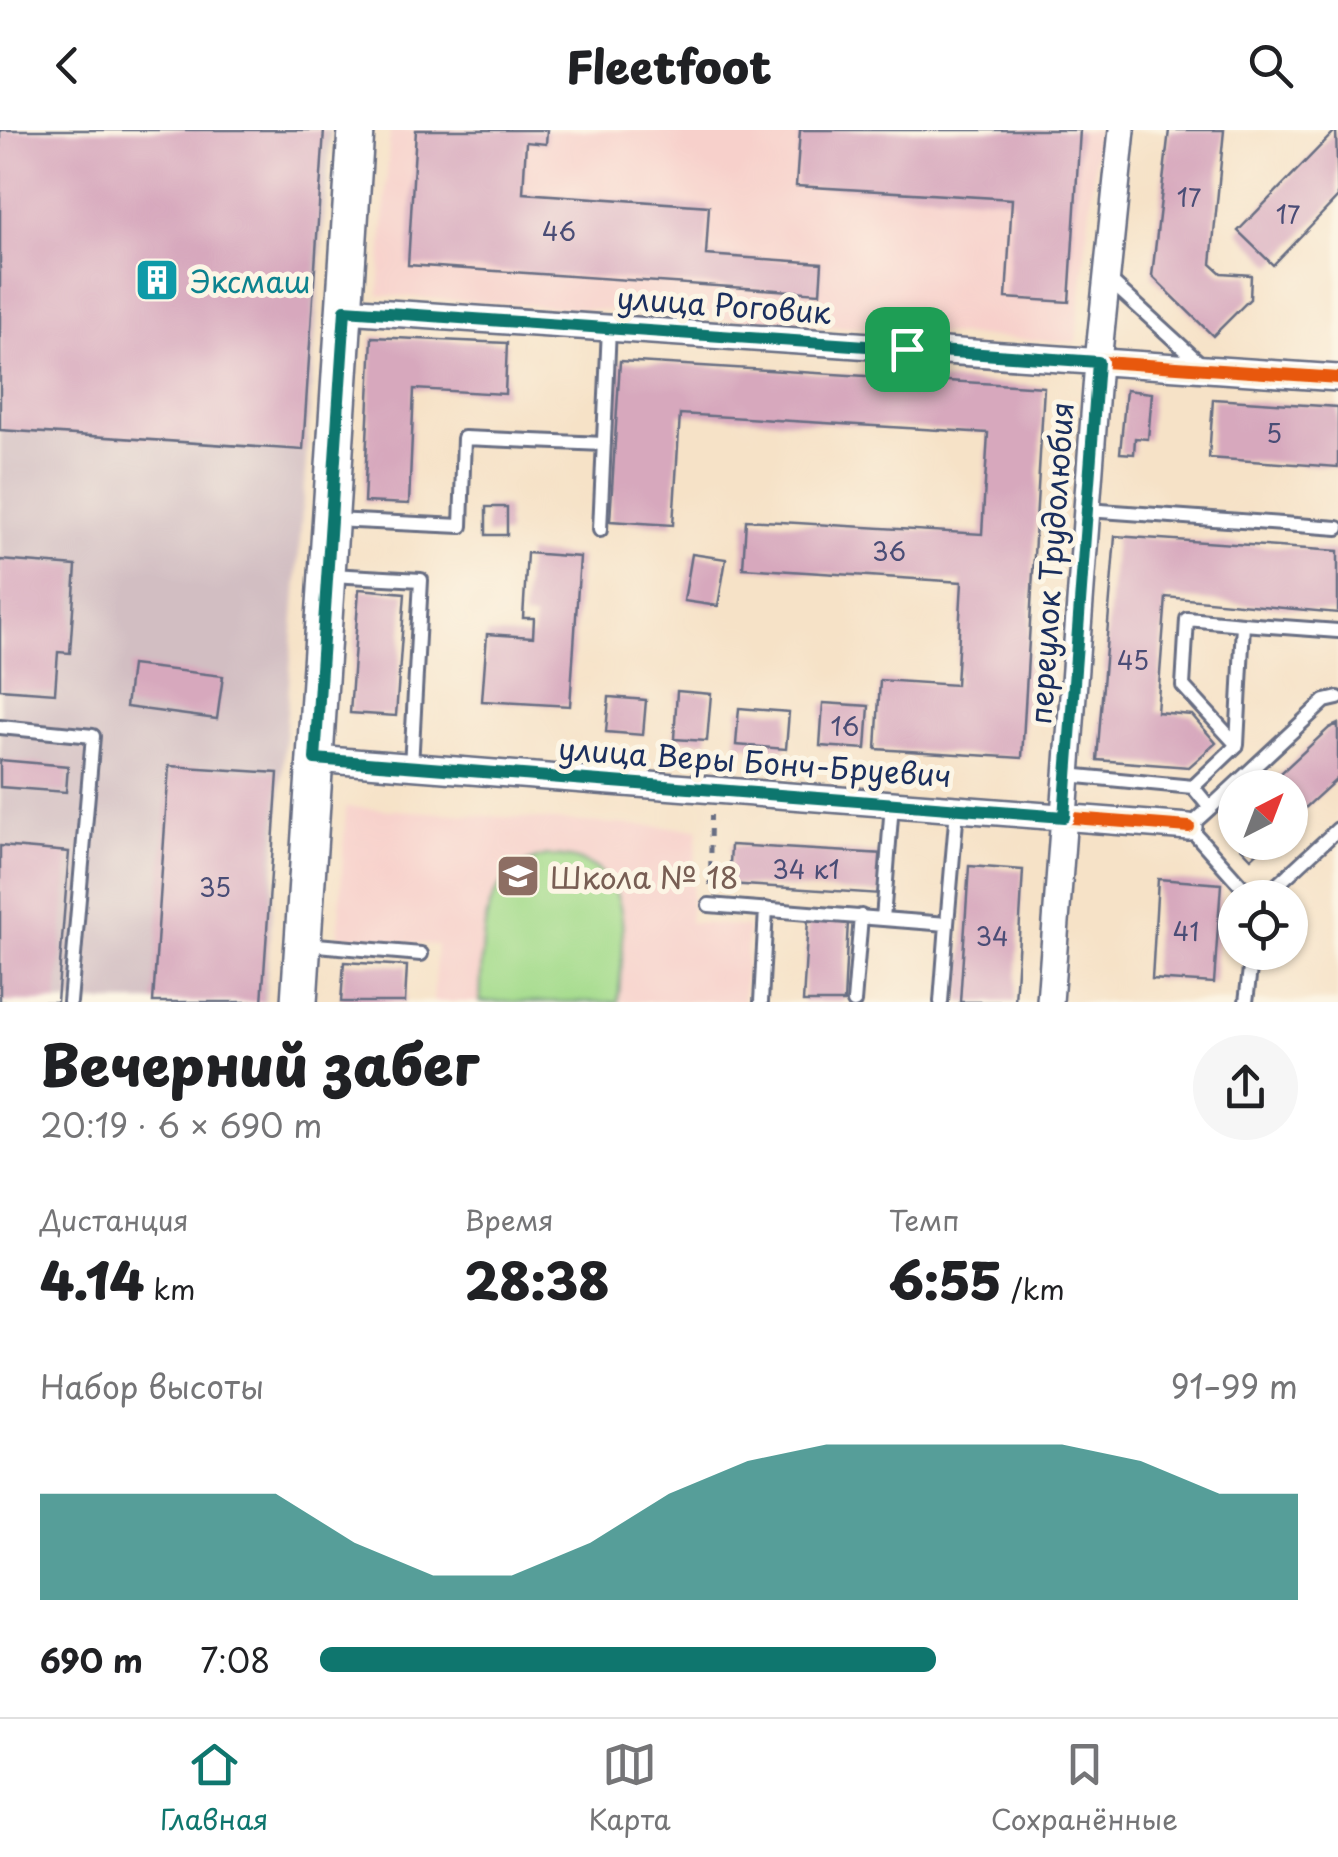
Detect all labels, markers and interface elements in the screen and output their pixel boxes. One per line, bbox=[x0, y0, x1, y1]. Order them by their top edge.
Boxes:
text: Fleetfoot bbox=[566, 31, 772, 99]
icon: back bbox=[40, 38, 95, 93]
icon: search bbox=[1243, 38, 1298, 93]
house number: 17 bbox=[1177, 178, 1201, 216]
house number: 17 bbox=[1276, 195, 1300, 233]
house number: 46 bbox=[542, 212, 576, 250]
building icon: Эксмаш bbox=[134, 257, 180, 303]
place label: Эксмаш bbox=[190, 258, 311, 303]
street label: улица Роговик bbox=[615, 274, 833, 334]
pin bbox=[865, 307, 950, 392]
icon: arrive bbox=[880, 322, 935, 377]
street label: переулок Трудолюбия bbox=[1016, 400, 1084, 726]
house number: 5 bbox=[1266, 414, 1282, 452]
house number: 36 bbox=[872, 532, 906, 570]
house number: 45 bbox=[1117, 641, 1149, 679]
house number: 16 bbox=[831, 707, 859, 745]
street label: улица Веры Бонч-Бруевич bbox=[557, 725, 953, 797]
north arrow bbox=[1218, 770, 1308, 860]
map controls bbox=[1218, 770, 1308, 970]
house number: 34 к1 bbox=[772, 850, 840, 888]
school or university icon: Школа № 18 bbox=[495, 853, 541, 899]
place label: Школа № 18 bbox=[550, 854, 738, 899]
house number: 35 bbox=[199, 868, 231, 906]
button: locate bbox=[1218, 880, 1308, 970]
house number: 41 bbox=[1173, 912, 1199, 950]
house number: 34 bbox=[975, 917, 1009, 955]
text: Вечерний забег bbox=[40, 1022, 479, 1105]
button: share bbox=[1193, 1035, 1298, 1140]
text: 20:19 · 6 × 690 m bbox=[40, 1101, 322, 1149]
text: Дистанция bbox=[40, 1198, 189, 1241]
text: Время bbox=[464, 1198, 554, 1241]
text: Темп bbox=[889, 1198, 959, 1241]
text: 4.14 bbox=[40, 1241, 144, 1317]
text: 28:38 bbox=[464, 1241, 610, 1317]
text: 6:55 bbox=[889, 1241, 1002, 1317]
text: km bbox=[144, 1267, 195, 1310]
text: /km bbox=[1002, 1267, 1065, 1310]
text: Набор высоты bbox=[40, 1362, 264, 1410]
text: 91–99 m bbox=[1171, 1362, 1298, 1410]
text: 690 m bbox=[40, 1636, 143, 1684]
text: 7:08 bbox=[200, 1636, 270, 1684]
tab: Главная bbox=[160, 1737, 268, 1840]
tab: Карта bbox=[589, 1737, 671, 1840]
tab: Сохранённые bbox=[991, 1737, 1178, 1840]

